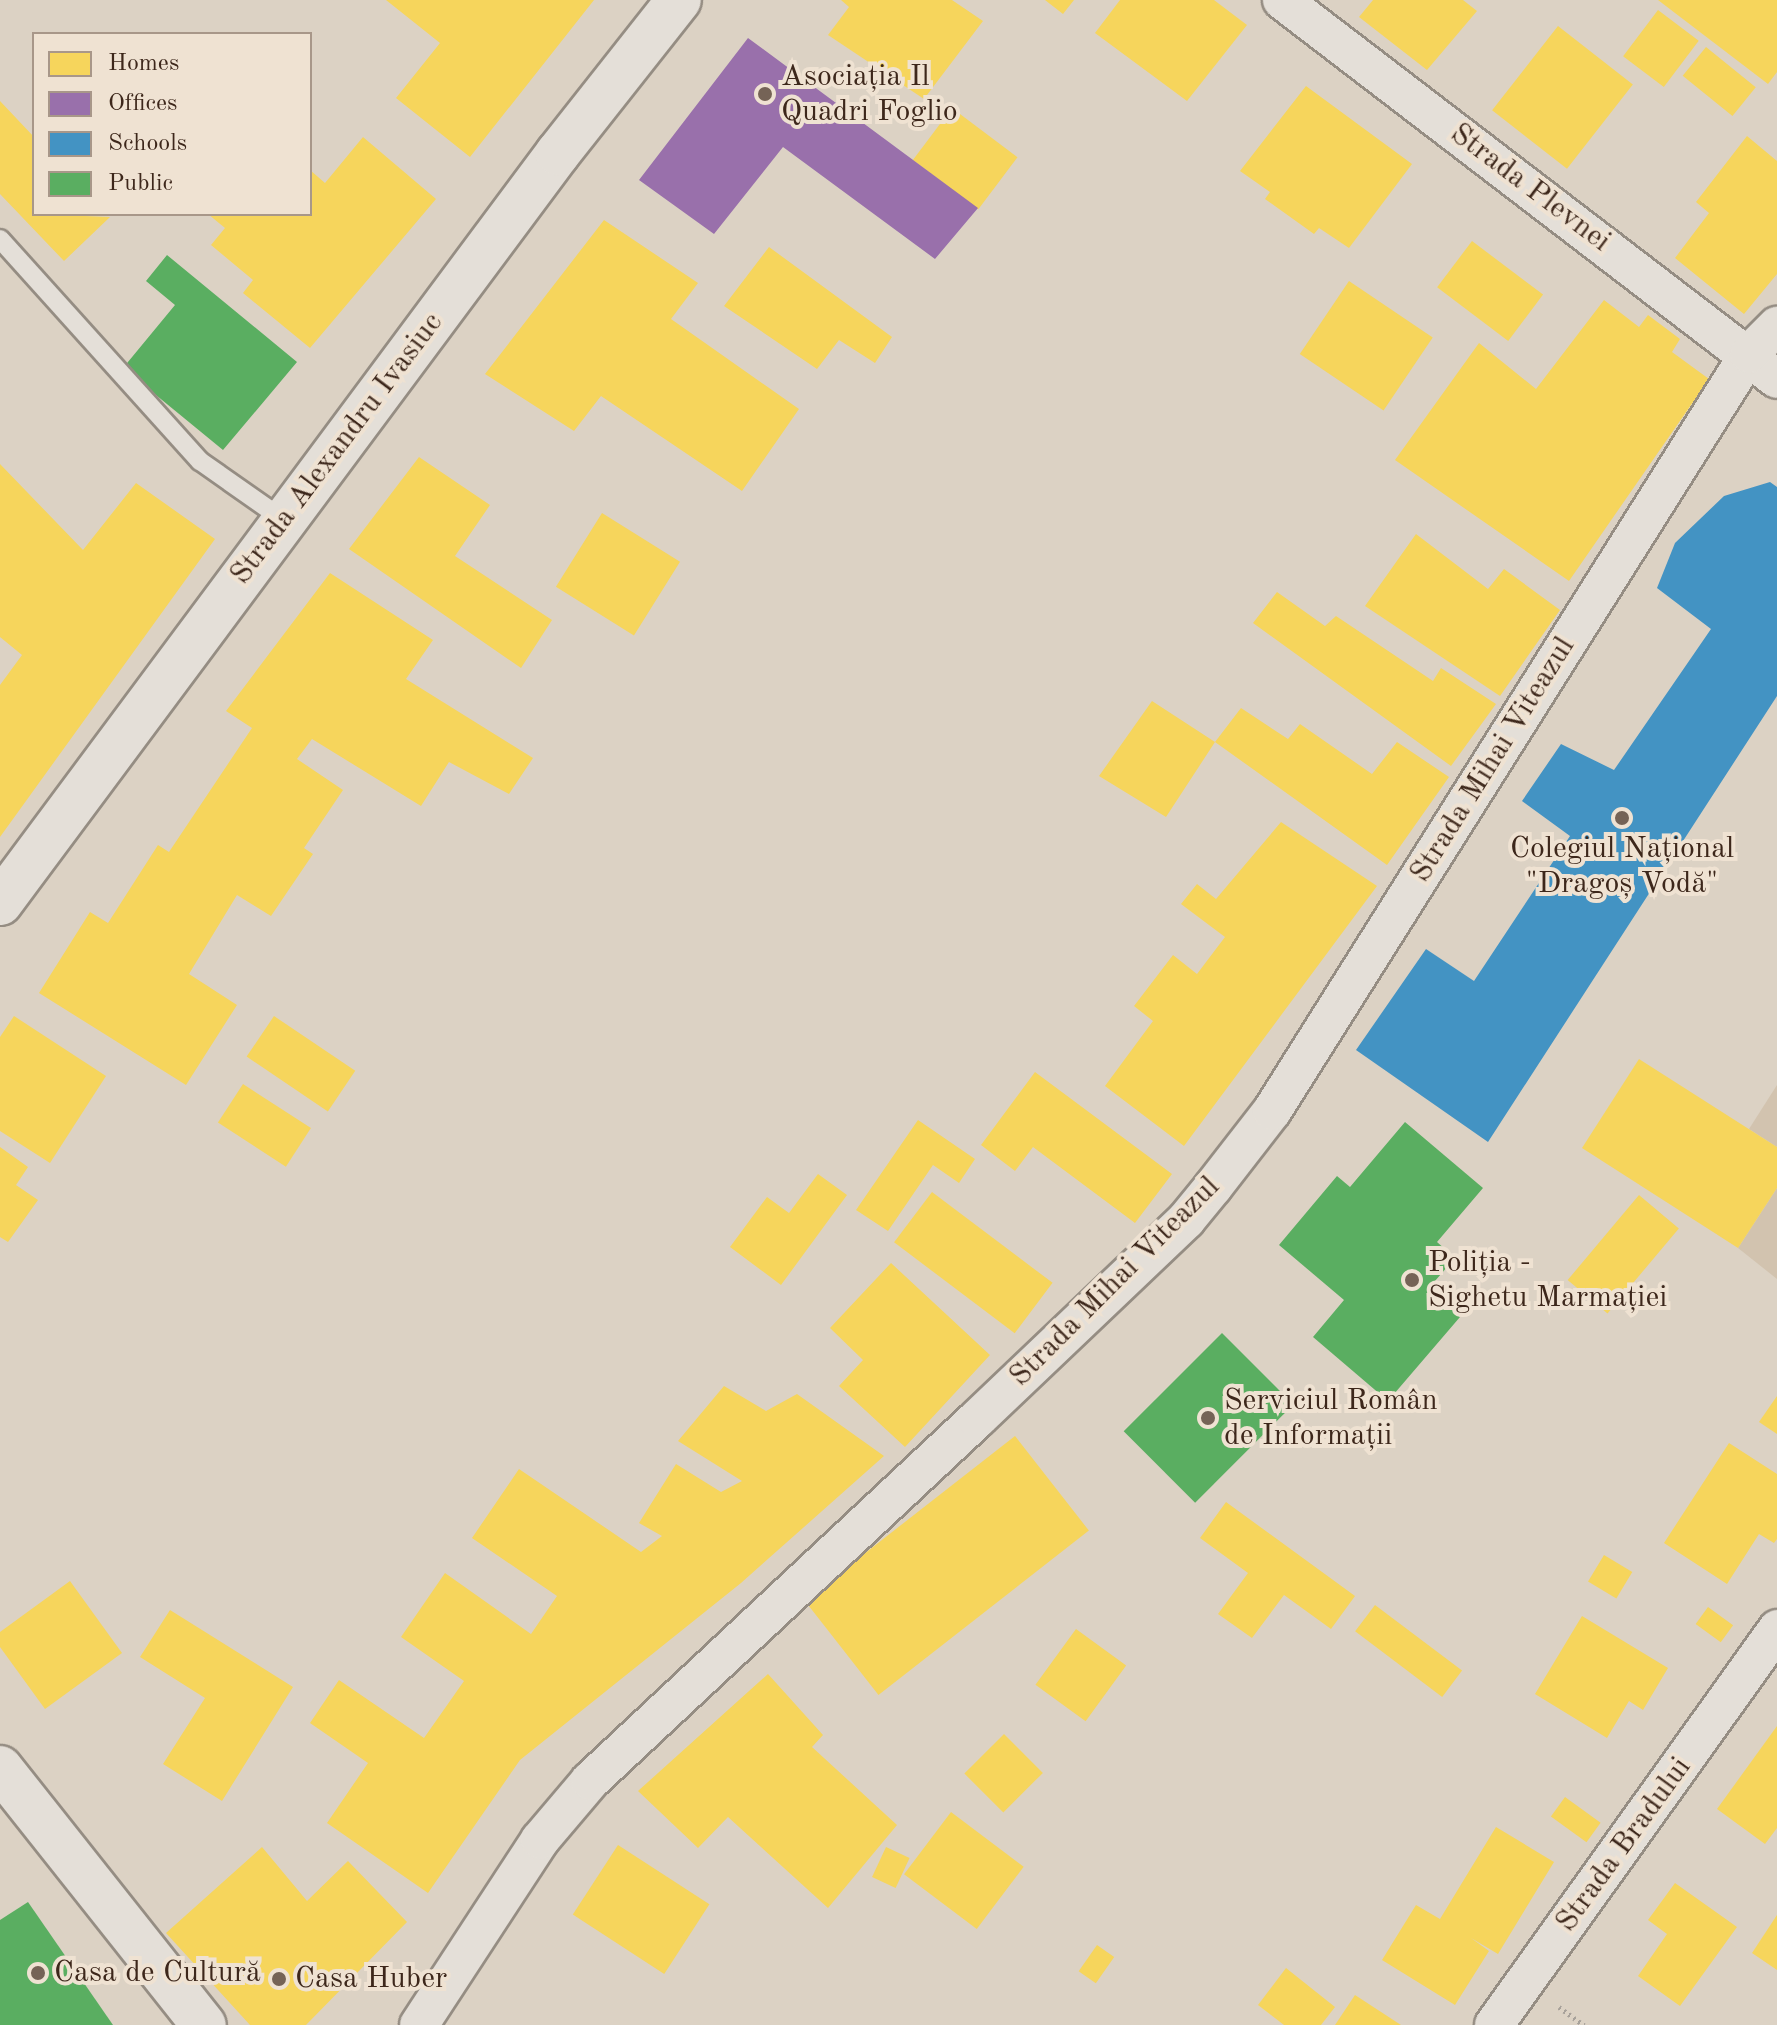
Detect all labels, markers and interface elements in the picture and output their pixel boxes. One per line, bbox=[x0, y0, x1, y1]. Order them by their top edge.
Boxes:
legend bbox=[32, 32, 312, 216]
text: Homes bbox=[108, 52, 179, 76]
place label: Asociația Il Quadri Foglio bbox=[781, 59, 958, 130]
marker: Asociația Il Quadri Foglio bbox=[756, 85, 774, 103]
text: Offices bbox=[108, 92, 177, 116]
street label: Strada Plevnei bbox=[1443, 116, 1617, 260]
text: Schools bbox=[108, 132, 187, 156]
text: Public bbox=[108, 172, 173, 196]
street label: Strada Alexandru Ivasiuc bbox=[223, 306, 451, 592]
street label: Strada Mihai Viteazul bbox=[1403, 631, 1583, 889]
marker: Colegiul Național "Dragoș Vodă" bbox=[1613, 809, 1631, 827]
place label: Colegiul Național "Dragoș Vodă" bbox=[1510, 831, 1734, 902]
street label: Strada Mihai Viteazul bbox=[1002, 1169, 1228, 1395]
place label: Poliția - Sighetu Marmației bbox=[1428, 1245, 1667, 1316]
marker: Poliția - Sighetu Marmației bbox=[1403, 1271, 1421, 1289]
place label: Serviciul Român de Informații bbox=[1224, 1383, 1438, 1454]
marker: Serviciul Român de Informații bbox=[1199, 1409, 1217, 1427]
street label: Strada Bradului bbox=[1549, 1751, 1699, 1939]
place label: Casa de Cultură bbox=[54, 1955, 261, 1991]
place label: Casa Huber bbox=[295, 1961, 447, 1997]
marker: Casa de Cultură bbox=[29, 1964, 47, 1982]
marker: Casa Huber bbox=[270, 1970, 288, 1988]

